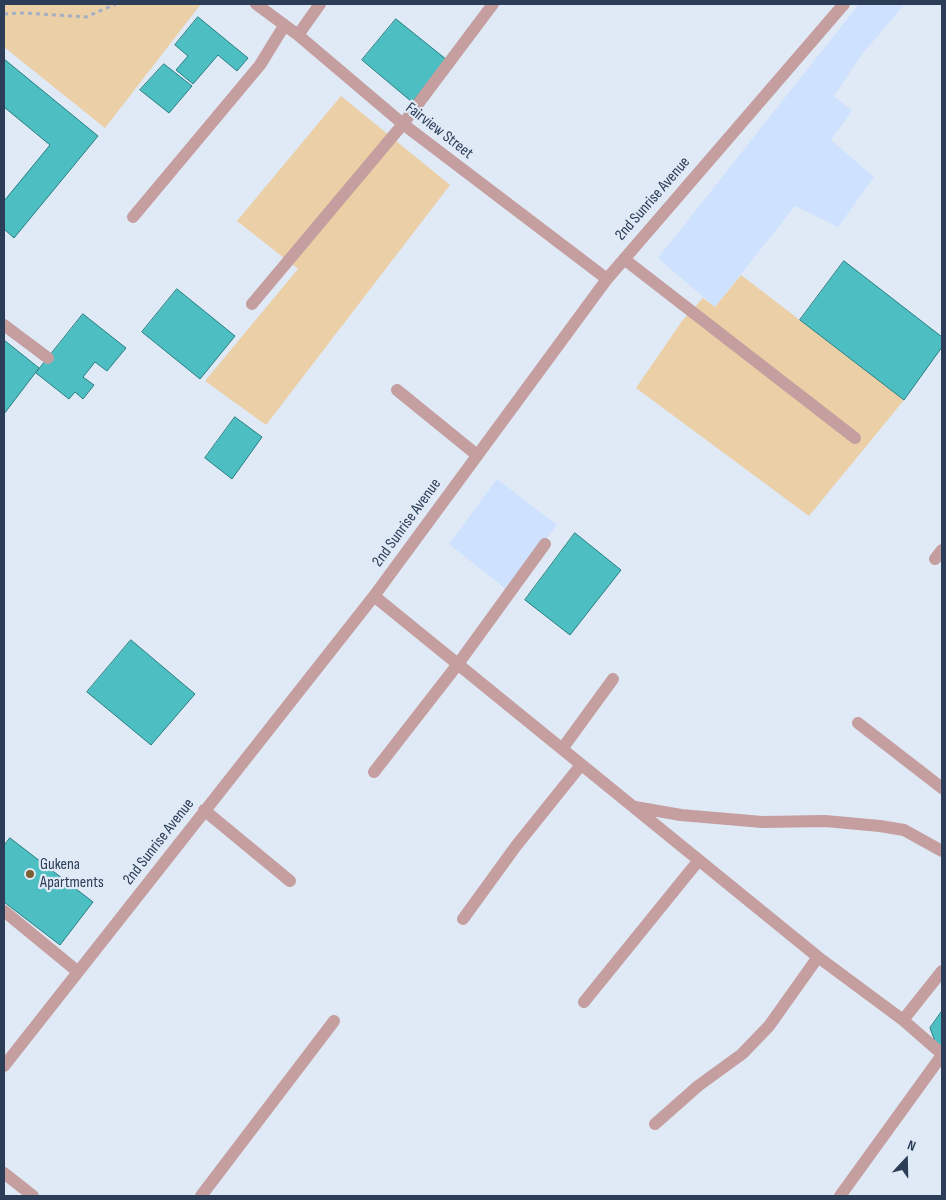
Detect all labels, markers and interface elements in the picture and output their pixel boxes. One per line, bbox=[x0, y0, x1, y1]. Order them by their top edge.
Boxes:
street label: Fairview Street bbox=[401, 99, 477, 163]
street label: 2nd Sunrise Avenue bbox=[611, 153, 695, 245]
street label: 2nd Sunrise Avenue bbox=[369, 475, 445, 571]
street label: 2nd Sunrise Avenue bbox=[119, 795, 199, 889]
place label: Gukena Apartments bbox=[40, 855, 104, 893]
marker: Gukena Apartments bbox=[24, 868, 36, 880]
north arrow bbox=[881, 1135, 931, 1185]
text: N bbox=[905, 1136, 918, 1155]

